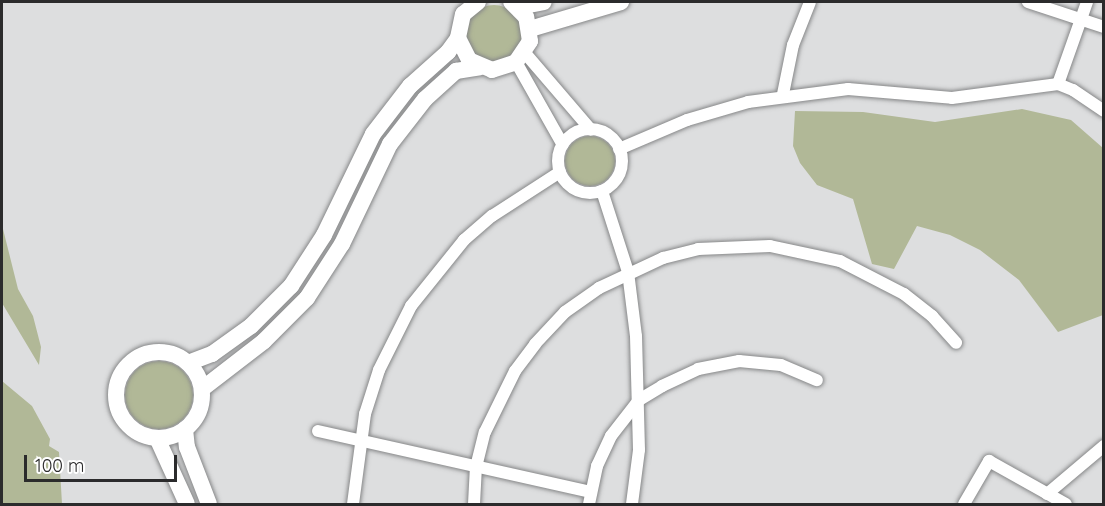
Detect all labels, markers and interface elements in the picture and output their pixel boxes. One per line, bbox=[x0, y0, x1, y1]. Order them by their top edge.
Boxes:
scale bar bbox=[27, 443, 180, 481]
text: 100 m bbox=[35, 454, 84, 477]

